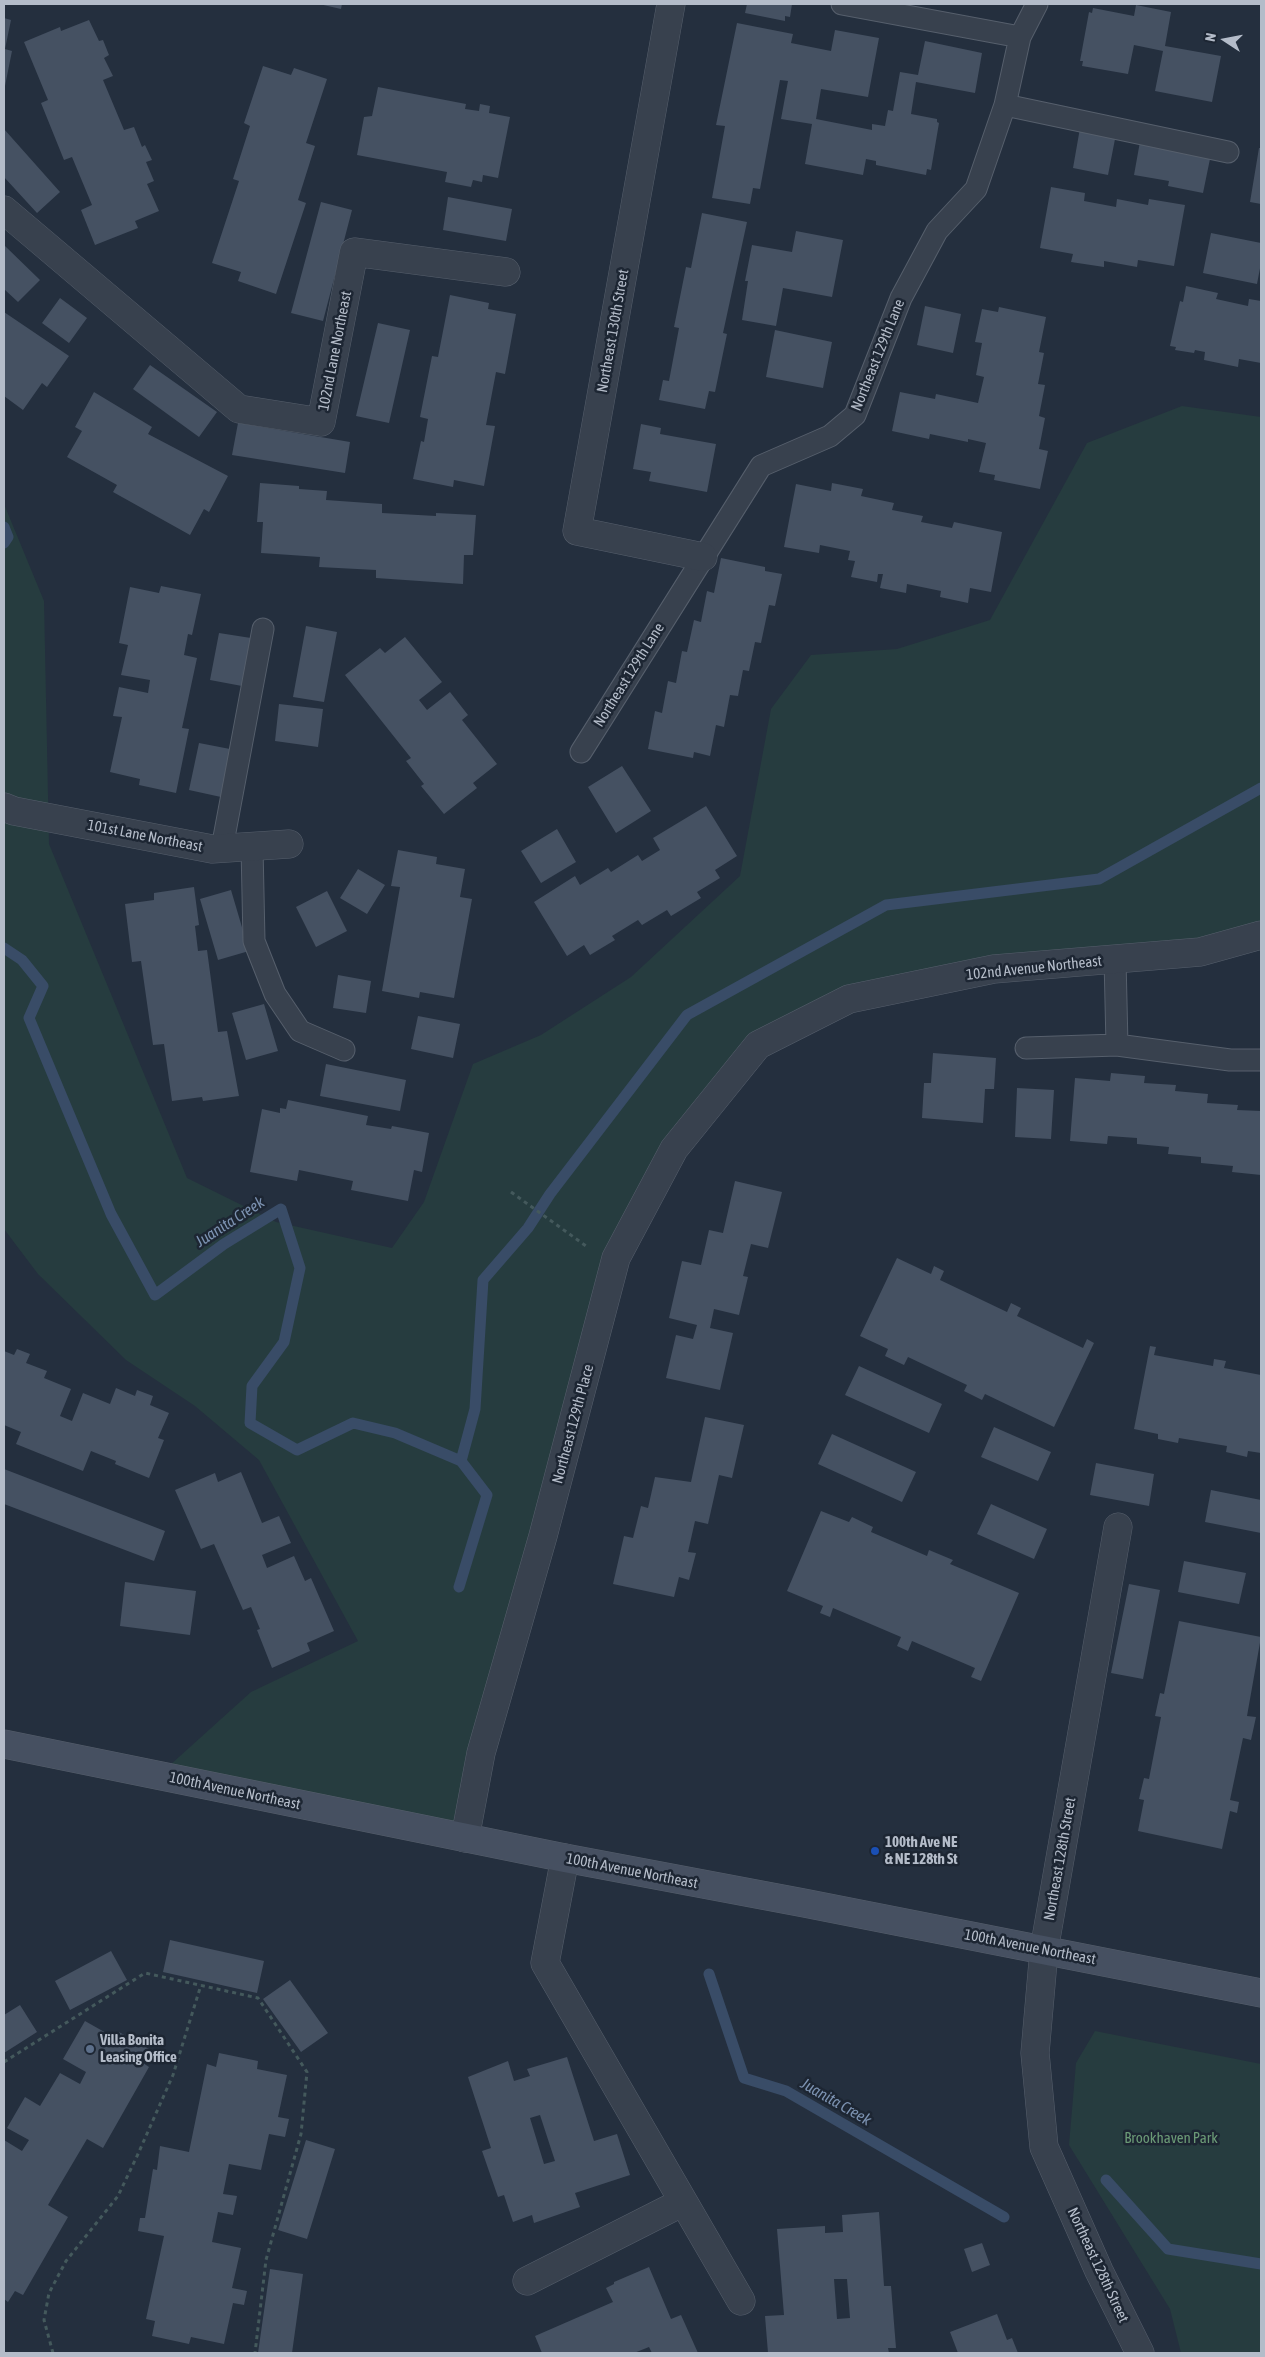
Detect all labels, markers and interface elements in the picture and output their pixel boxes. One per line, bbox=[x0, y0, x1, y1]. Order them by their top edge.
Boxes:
north arrow bbox=[1200, 15, 1250, 65]
text: N bbox=[1202, 32, 1219, 43]
street label: Northeast 130th Street bbox=[593, 268, 633, 394]
street label: 102nd Lane Northeast bbox=[315, 290, 355, 412]
street label: Northeast 129th Lane bbox=[847, 297, 909, 413]
street label: Northeast 129th Lane bbox=[590, 620, 668, 730]
street label: 101st Lane Northeast bbox=[86, 816, 204, 856]
street label: 102nd Avenue Northeast bbox=[965, 952, 1103, 984]
water label: Juanita Creek bbox=[192, 1193, 268, 1251]
street label: Northeast 129th Place bbox=[548, 1362, 598, 1486]
street label: 100th Avenue Northeast bbox=[168, 1768, 302, 1814]
street label: Northeast 128th Street bbox=[1040, 1796, 1080, 1922]
place label: 100th Ave NE & NE 128th St bbox=[885, 1833, 958, 1868]
marker: 100th Ave NE & NE 128th St bbox=[869, 1845, 881, 1857]
street label: 100th Avenue Northeast bbox=[565, 1849, 699, 1893]
street label: 100th Avenue Northeast bbox=[963, 1925, 1097, 1969]
place label: Villa Bonita Leasing Office bbox=[100, 2031, 177, 2066]
marker: Villa Bonita Leasing Office bbox=[84, 2043, 96, 2055]
water label: Juanita Creek bbox=[797, 2074, 875, 2130]
park label: Brookhaven Park bbox=[1124, 2129, 1218, 2147]
street label: Northeast 128th Street bbox=[1063, 2205, 1133, 2325]

